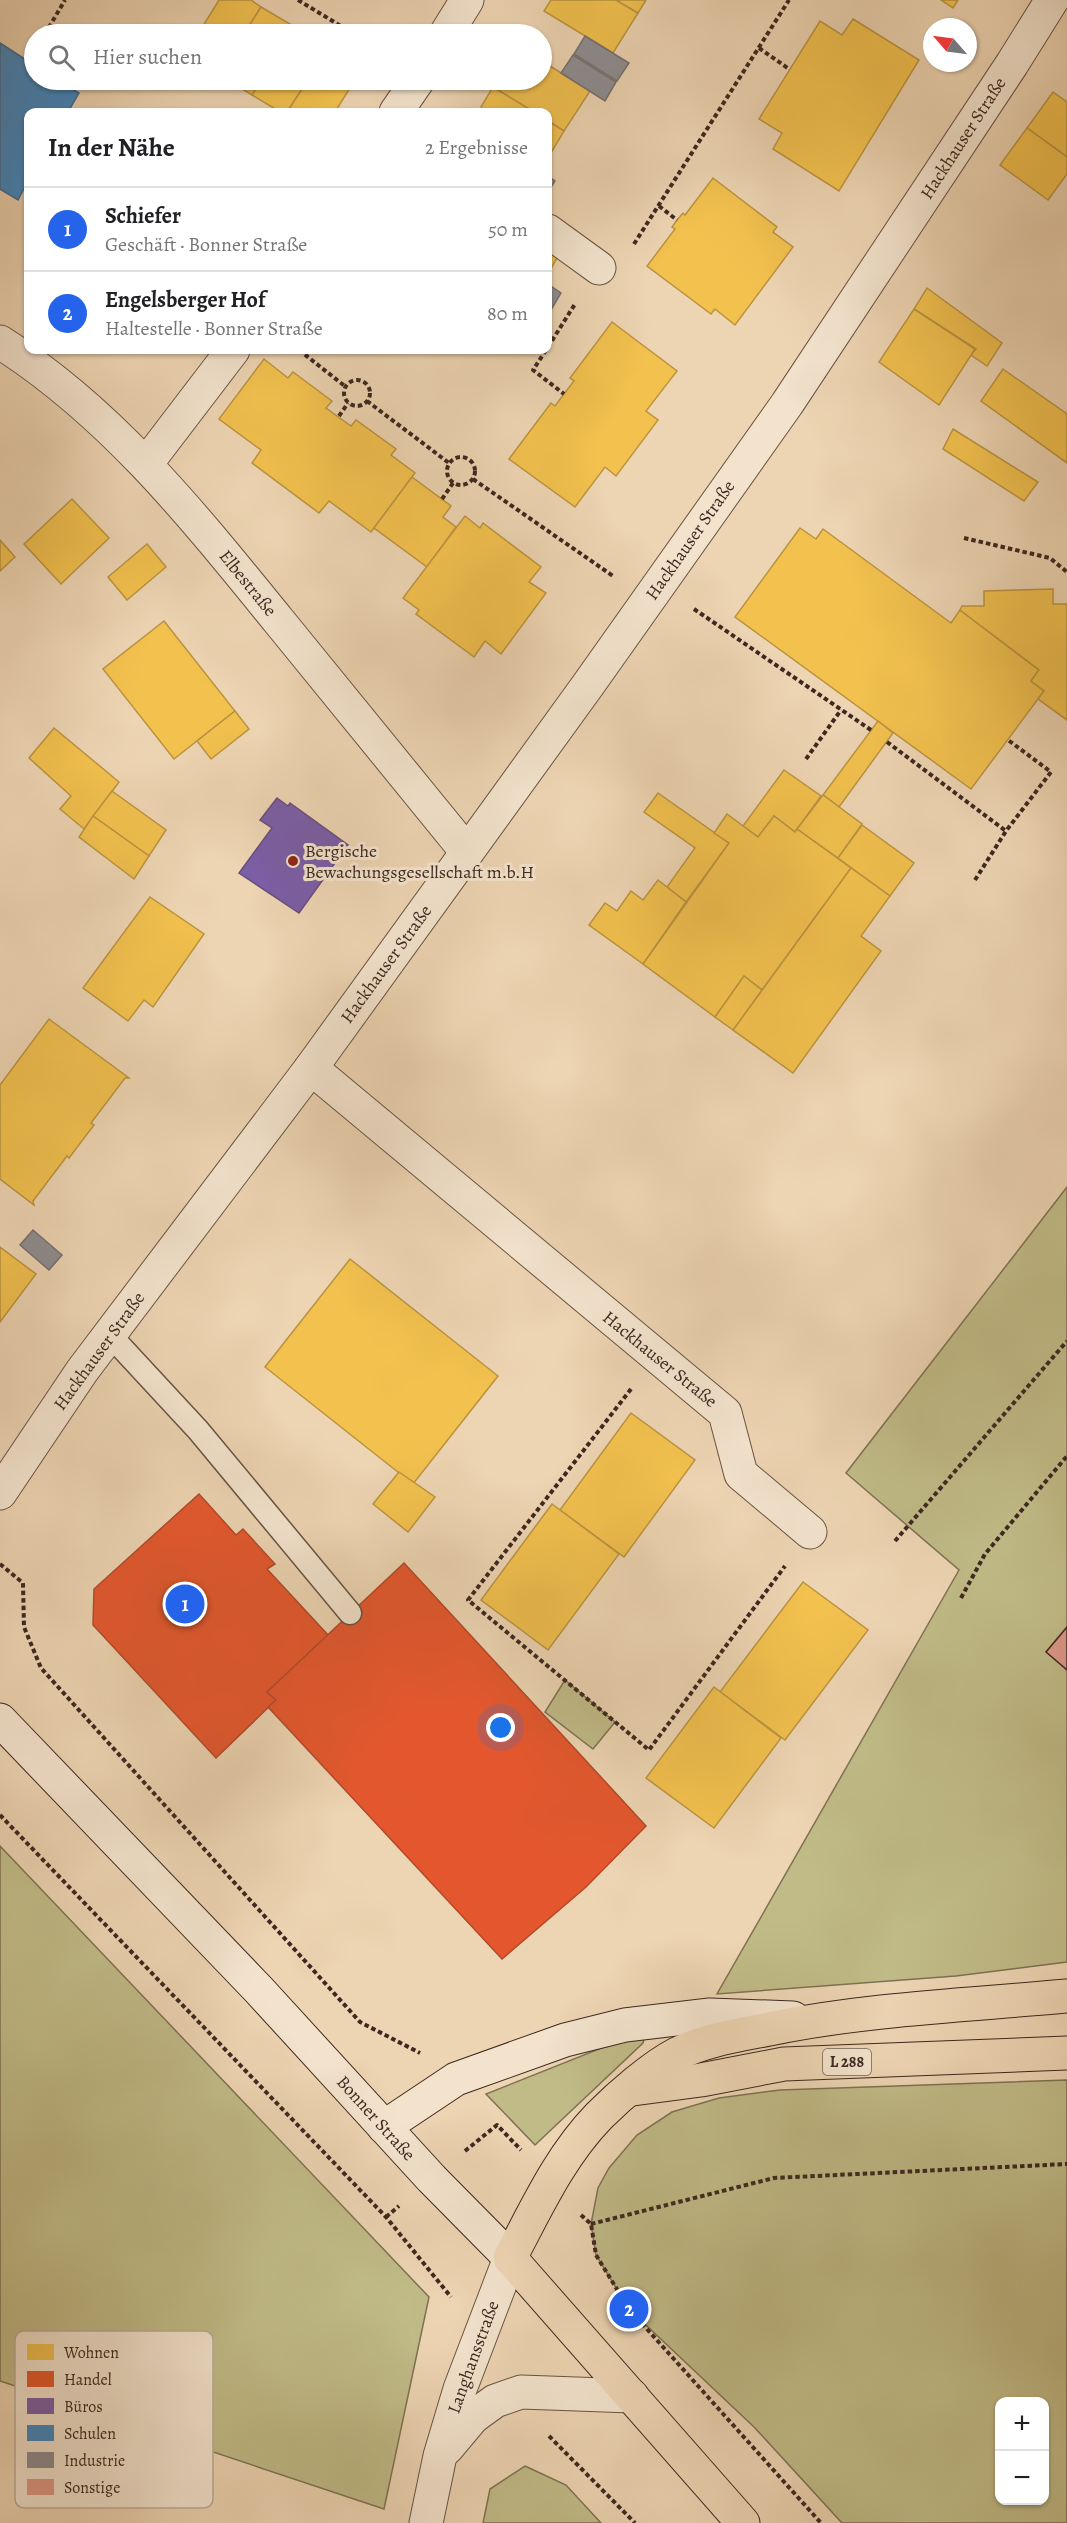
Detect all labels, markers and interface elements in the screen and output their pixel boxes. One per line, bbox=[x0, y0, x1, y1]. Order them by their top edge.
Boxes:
north arrow bbox=[923, 18, 977, 72]
search box bbox=[24, 24, 552, 90]
icon: search bbox=[45, 41, 78, 74]
text: Hier suchen bbox=[93, 42, 202, 72]
street label: Hackhauser Straße bbox=[915, 72, 1011, 204]
text: In der Nähe bbox=[48, 130, 175, 165]
text: 2 Ergebnisse bbox=[425, 134, 528, 161]
text: Schiefer bbox=[105, 201, 181, 231]
text: 1 bbox=[64, 216, 71, 243]
text: 50 m bbox=[488, 216, 528, 243]
text: Geschäft · Bonner Straße bbox=[105, 231, 307, 258]
text: Engelsberger Hof bbox=[105, 285, 265, 315]
text: 2 bbox=[63, 300, 72, 327]
text: 80 m bbox=[487, 300, 528, 327]
text: Haltestelle · Bonner Straße bbox=[105, 315, 323, 342]
street label: Hackhauser Straße bbox=[640, 475, 740, 605]
street label: Elbestraße bbox=[214, 545, 282, 621]
place label: Bergische Bewachungsgesellschaft m.b.H bbox=[305, 839, 534, 884]
marker: Bergische Bewachungsgesellschaft m.b.H bbox=[286, 854, 300, 868]
street label: Hackhauser Straße bbox=[335, 900, 437, 1028]
street label: Hackhauser Straße bbox=[48, 1287, 150, 1415]
street label: Hackhauser Straße bbox=[598, 1305, 722, 1413]
pin: 1 bbox=[166, 1582, 204, 1626]
your location bbox=[486, 1713, 515, 1742]
road number: L 288 bbox=[823, 2049, 871, 2075]
street label: Bonner Straße bbox=[331, 2070, 421, 2166]
pin: 2 bbox=[610, 2286, 648, 2332]
street label: Langhansstraße bbox=[441, 2297, 505, 2417]
legend bbox=[15, 2331, 213, 2508]
text: Wohnen bbox=[63, 2342, 119, 2364]
text: Handel bbox=[64, 2369, 112, 2391]
text: Büros bbox=[64, 2396, 103, 2418]
map controls bbox=[995, 2397, 1049, 2505]
button: + bbox=[995, 2397, 1049, 2451]
text: Schulen bbox=[64, 2423, 116, 2445]
text: Industrie bbox=[64, 2450, 125, 2472]
button: − bbox=[995, 2451, 1049, 2505]
text: Sonstige bbox=[64, 2477, 120, 2499]

